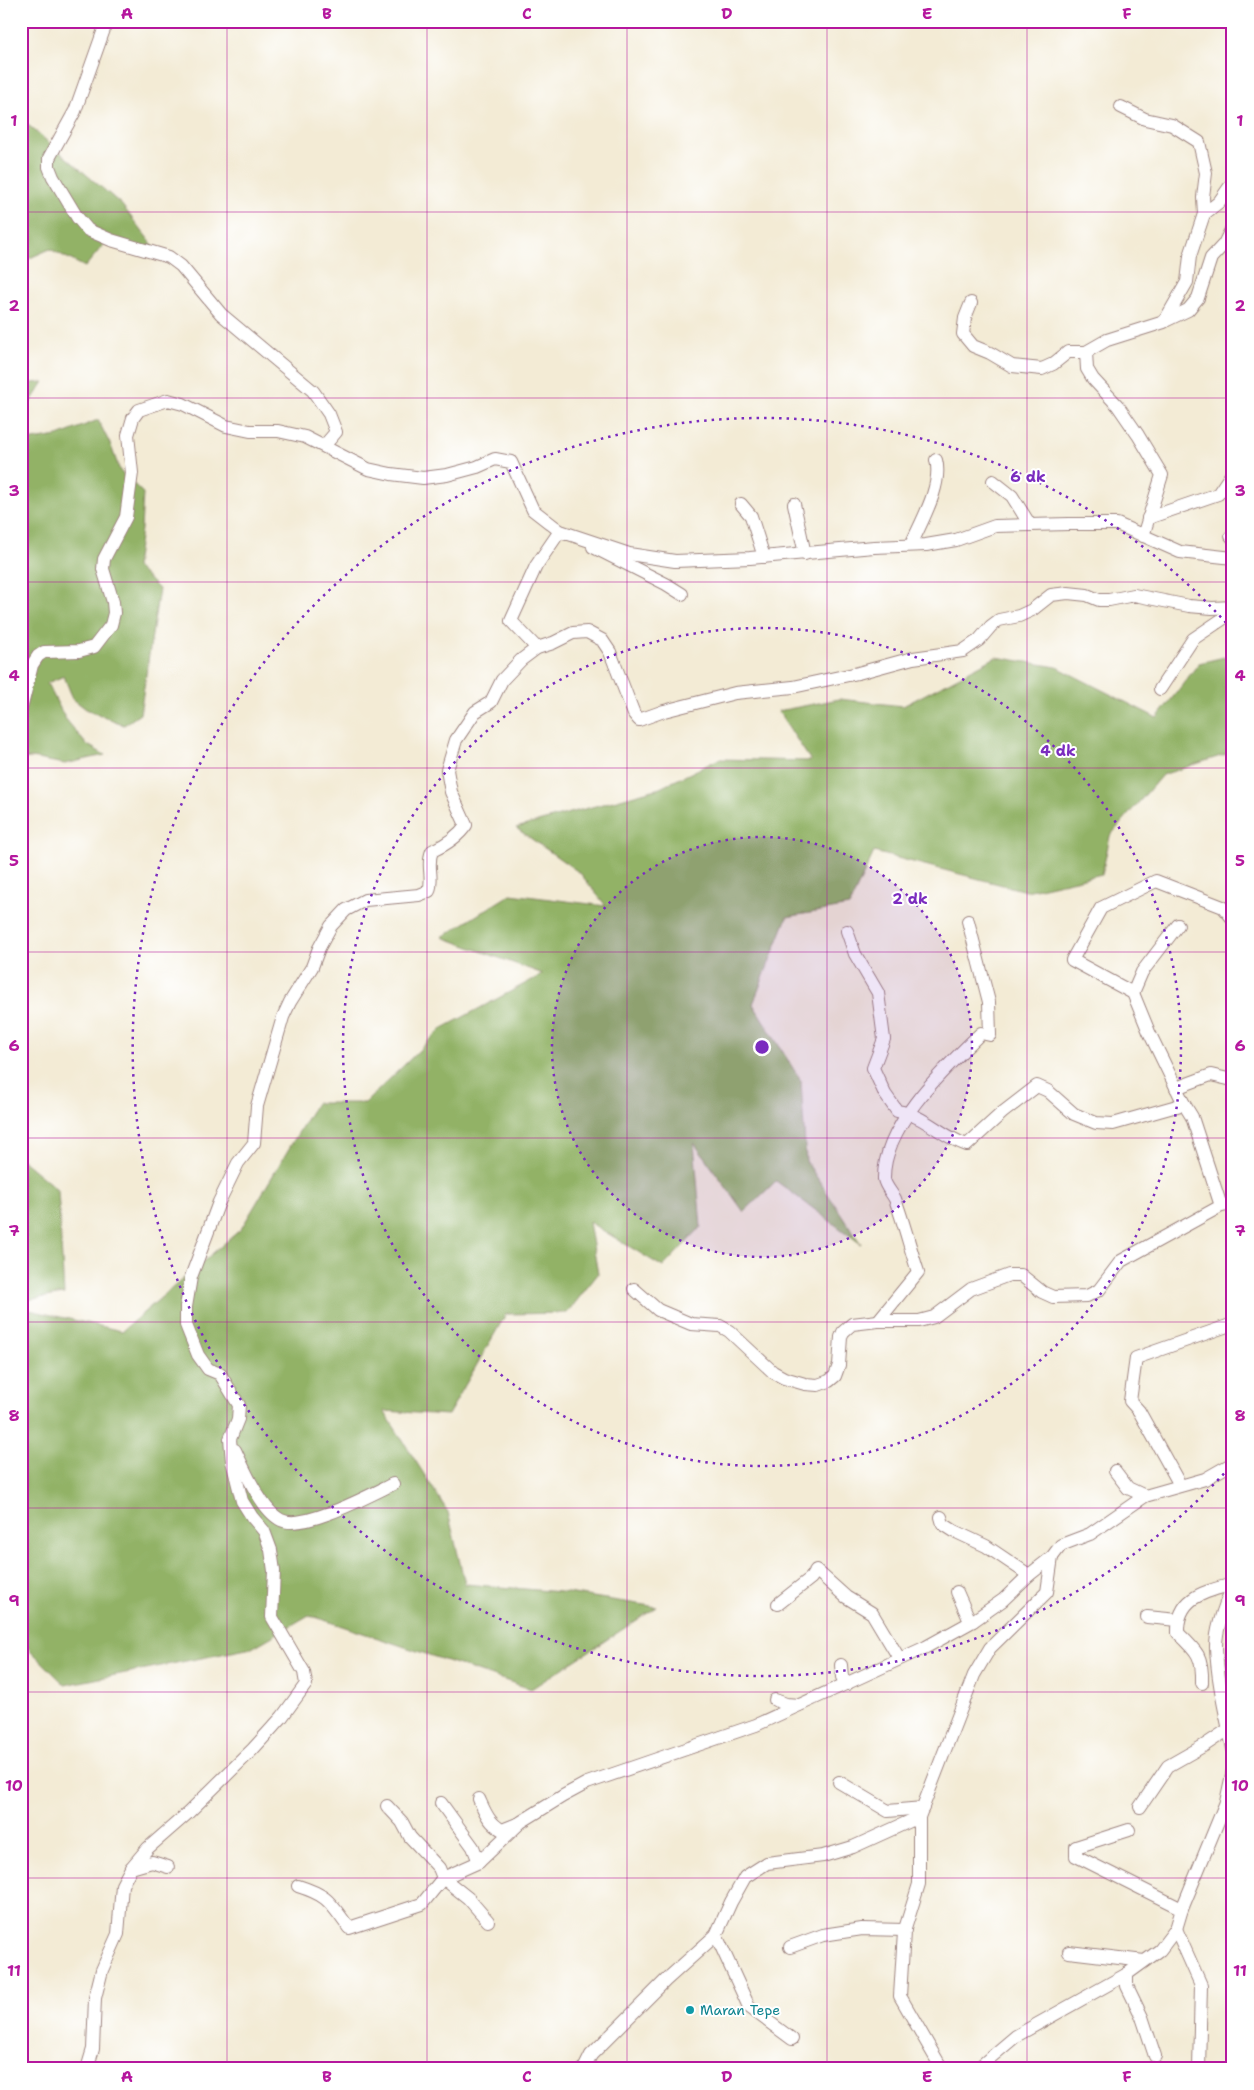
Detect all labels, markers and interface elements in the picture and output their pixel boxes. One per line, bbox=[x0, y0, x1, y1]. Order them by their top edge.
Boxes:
text: A bbox=[121, 3, 133, 24]
text: B bbox=[322, 3, 332, 24]
text: C bbox=[522, 3, 532, 24]
text: D bbox=[721, 3, 733, 24]
text: E bbox=[922, 3, 932, 24]
text: F bbox=[1122, 3, 1132, 24]
text: 1 bbox=[10, 110, 18, 131]
text: 1 bbox=[1236, 110, 1244, 131]
text: 2 bbox=[8, 295, 20, 316]
text: 2 bbox=[1234, 295, 1246, 316]
text: 6 dk bbox=[1010, 467, 1046, 487]
text: 3 bbox=[8, 480, 20, 501]
text: 3 bbox=[1234, 480, 1246, 501]
text: 4 bbox=[8, 665, 20, 686]
text: 4 bbox=[1234, 665, 1246, 686]
text: 4 dk bbox=[1040, 741, 1076, 761]
text: 5 bbox=[9, 850, 19, 871]
text: 5 bbox=[1235, 850, 1245, 871]
text: 2 dk bbox=[892, 889, 928, 909]
text: 6 bbox=[8, 1035, 20, 1056]
text: 6 bbox=[1234, 1035, 1246, 1056]
centre of rings bbox=[753, 1038, 771, 1056]
text: 7 bbox=[8, 1220, 20, 1241]
text: 7 bbox=[1234, 1220, 1246, 1241]
text: 8 bbox=[8, 1405, 20, 1426]
text: 8 bbox=[1234, 1405, 1246, 1426]
text: 9 bbox=[8, 1590, 20, 1611]
text: 9 bbox=[1234, 1590, 1246, 1611]
text: 10 bbox=[5, 1775, 23, 1796]
text: 10 bbox=[1231, 1775, 1249, 1796]
text: 11 bbox=[7, 1960, 21, 1981]
text: 11 bbox=[1233, 1960, 1247, 1981]
place label: Maran Tepe bbox=[700, 2001, 780, 2019]
marker: Maran Tepe bbox=[684, 2004, 696, 2016]
text: A bbox=[121, 2066, 133, 2087]
text: B bbox=[322, 2066, 332, 2087]
text: C bbox=[522, 2066, 532, 2087]
text: D bbox=[721, 2066, 733, 2087]
text: E bbox=[922, 2066, 932, 2087]
text: F bbox=[1122, 2066, 1132, 2087]

